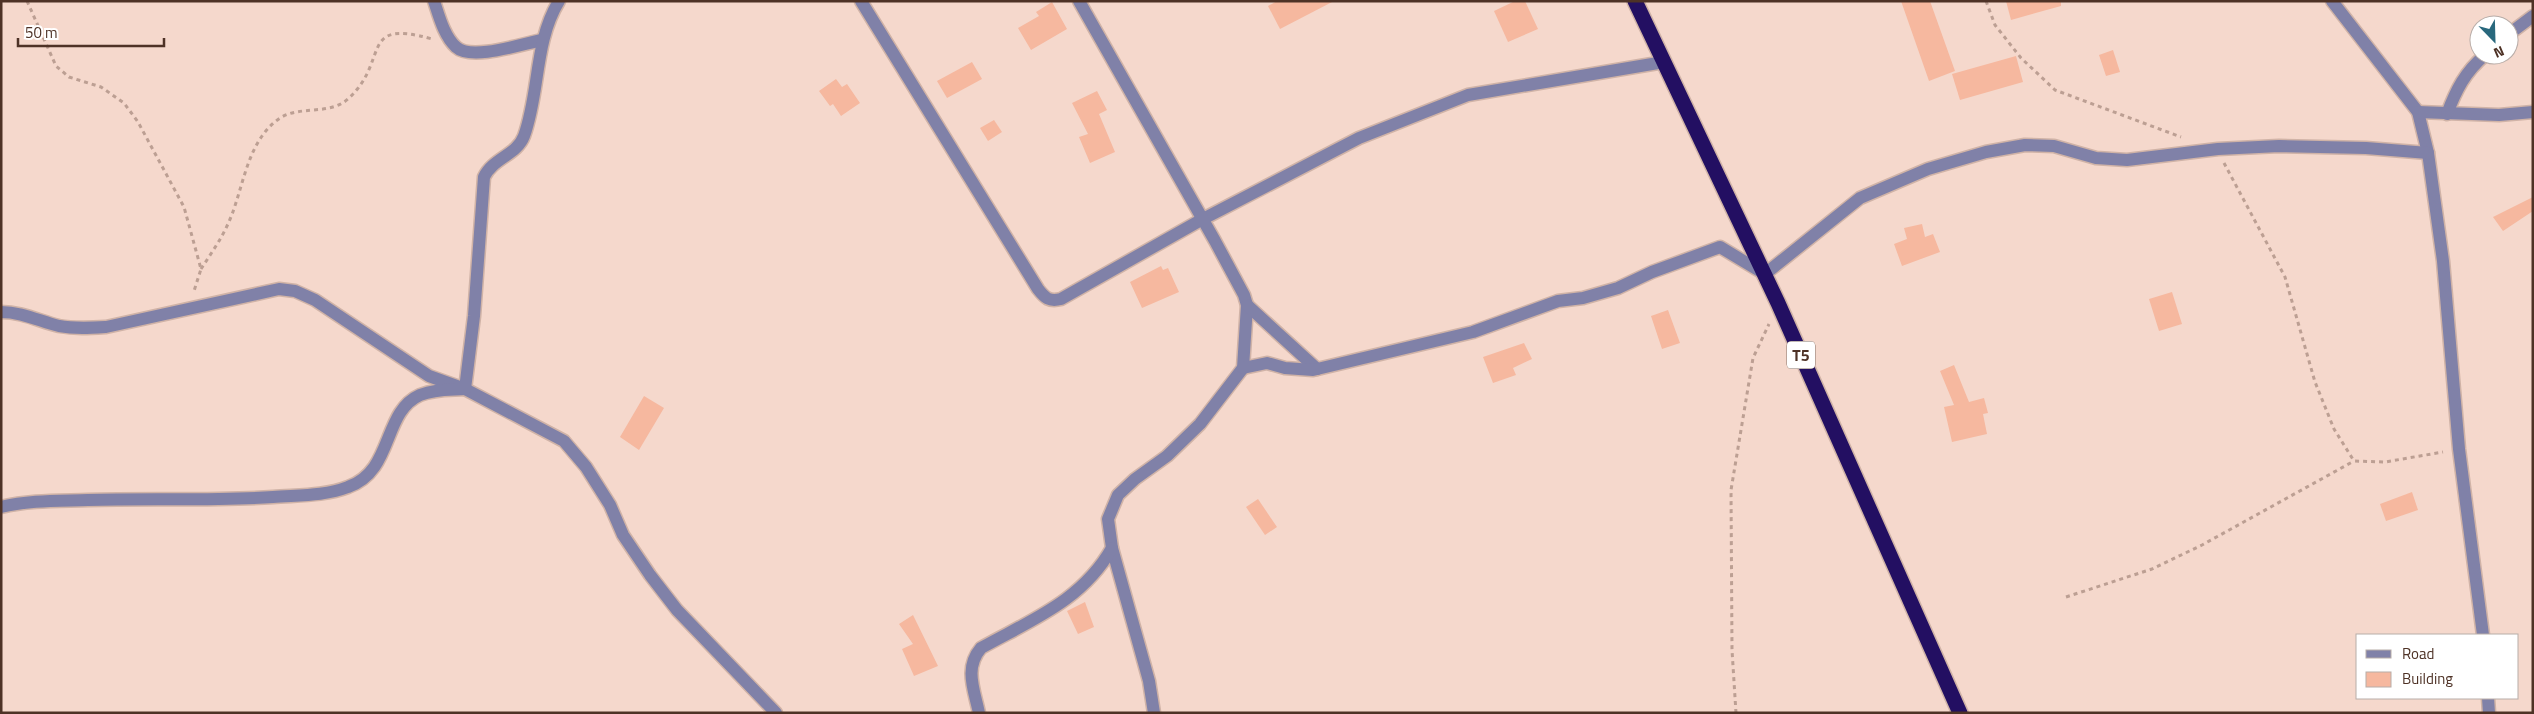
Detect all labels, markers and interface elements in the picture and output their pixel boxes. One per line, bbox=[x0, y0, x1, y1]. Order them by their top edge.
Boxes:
scale bar bbox=[18, 15, 164, 47]
north arrow bbox=[2469, 15, 2519, 65]
text: 50 m bbox=[25, 21, 58, 44]
text: N bbox=[2491, 41, 2508, 64]
road number: T5 bbox=[1787, 342, 1815, 368]
legend bbox=[2356, 634, 2519, 699]
text: Road bbox=[2402, 642, 2434, 665]
text: Building bbox=[2402, 667, 2453, 690]

